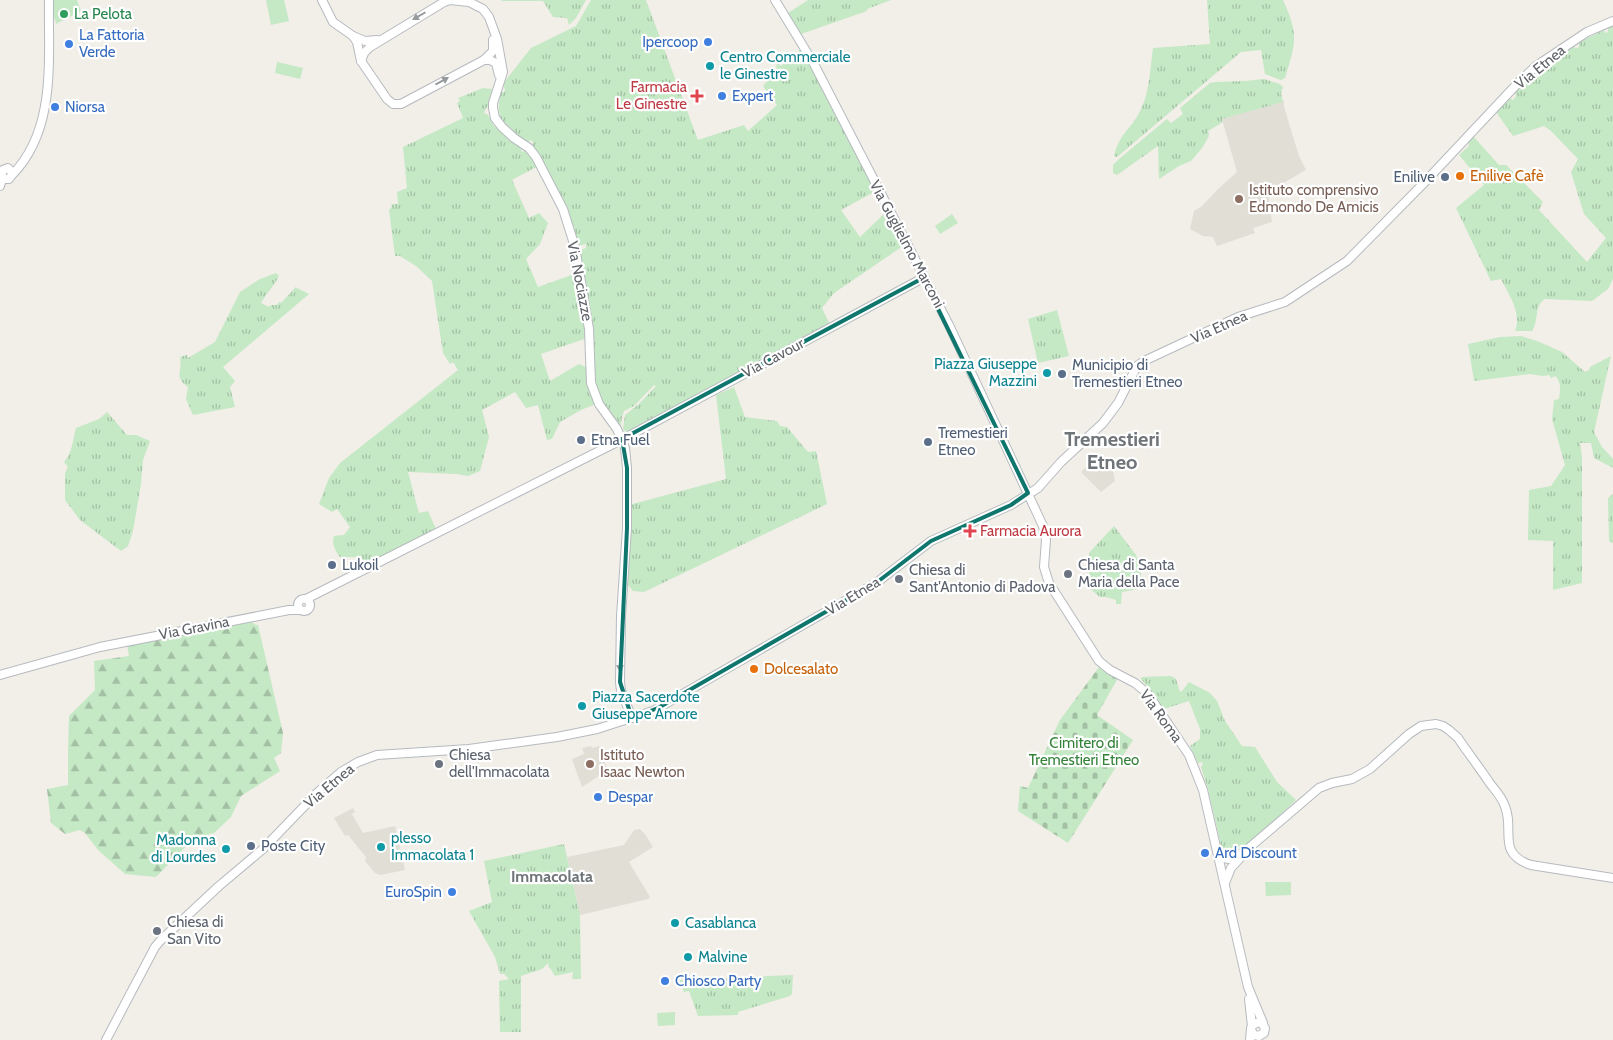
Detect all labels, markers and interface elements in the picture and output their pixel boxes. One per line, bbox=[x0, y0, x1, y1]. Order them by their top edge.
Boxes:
place label: La Pelota bbox=[74, 5, 133, 23]
marker: La Pelota bbox=[58, 8, 70, 20]
one-way arrow bbox=[412, 12, 425, 21]
place label: La Fattoria Verde bbox=[79, 26, 145, 61]
place label: Ipercoop bbox=[642, 33, 698, 51]
marker: Ipercoop bbox=[702, 36, 714, 48]
marker: La Fattoria Verde bbox=[63, 38, 75, 50]
street label: Via Etnea bbox=[1511, 41, 1570, 93]
place label: Centro Commerciale le Ginestre bbox=[720, 48, 851, 83]
marker: Centro Commerciale le Ginestre bbox=[704, 60, 716, 72]
one-way arrow bbox=[436, 77, 449, 86]
place label: Farmacia Le Ginestre bbox=[616, 78, 688, 113]
place label: Expert bbox=[732, 87, 773, 105]
marker: Farmacia Le Ginestre bbox=[691, 90, 703, 102]
marker: Expert bbox=[716, 90, 728, 102]
place label: Niorsa bbox=[65, 98, 106, 116]
marker: Niorsa bbox=[49, 101, 61, 113]
place label: Enilive Cafè bbox=[1470, 167, 1544, 185]
place label: Enilive bbox=[1394, 168, 1435, 186]
marker: Enilive Cafè bbox=[1454, 170, 1466, 182]
marker: Enilive bbox=[1439, 171, 1451, 183]
street label: Via Guglielmo Marconi bbox=[866, 177, 948, 311]
place label: Istituto comprensivo Edmondo De Amicis bbox=[1249, 181, 1379, 216]
marker: Istituto comprensivo Edmondo De Amicis bbox=[1233, 193, 1245, 205]
street label: Via Nociazze bbox=[563, 240, 597, 323]
street label: Via Etnea bbox=[1188, 306, 1251, 347]
street label: Via Cavour bbox=[739, 334, 807, 382]
place label: Piazza Giuseppe Mazzini bbox=[934, 355, 1037, 390]
place label: Municipio di Tremestieri Etneo bbox=[1072, 356, 1183, 391]
marker: Piazza Giuseppe Mazzini bbox=[1041, 367, 1053, 379]
marker: Municipio di Tremestieri Etneo bbox=[1056, 368, 1068, 380]
place label: Tremestieri Etneo bbox=[938, 424, 1008, 459]
district label: Tremestieri Etneo bbox=[1064, 427, 1160, 474]
place label: Etna Fuel bbox=[591, 431, 650, 449]
marker: Etna Fuel bbox=[575, 434, 587, 446]
marker: Tremestieri Etneo bbox=[922, 436, 934, 448]
place label: Farmacia Aurora bbox=[980, 522, 1082, 540]
marker: Farmacia Aurora bbox=[964, 525, 976, 537]
place label: Lukoil bbox=[342, 556, 379, 574]
place label: Chiesa di Santa Maria della Pace bbox=[1078, 556, 1180, 591]
marker: Lukoil bbox=[326, 559, 338, 571]
place label: Chiesa di Sant'Antonio di Padova bbox=[909, 561, 1056, 596]
marker: Chiesa di Santa Maria della Pace bbox=[1062, 568, 1074, 580]
street label: Via Etnea bbox=[823, 572, 884, 619]
marker: Chiesa di Sant'Antonio di Padova bbox=[893, 573, 905, 585]
street label: Via Gravina bbox=[157, 612, 231, 644]
one-way arrow bbox=[616, 657, 624, 673]
place label: Dolcesalato bbox=[764, 660, 838, 678]
marker: Dolcesalato bbox=[748, 663, 760, 675]
street label: Via Roma bbox=[1136, 686, 1187, 747]
place label: Piazza Sacerdote Giuseppe Amore bbox=[592, 688, 700, 723]
marker: Piazza Sacerdote Giuseppe Amore bbox=[576, 700, 588, 712]
park label: Cimitero di Tremestieri Etneo bbox=[1029, 734, 1139, 769]
place label: Chiesa dell'Immacolata bbox=[449, 746, 550, 781]
place label: Istituto Isaac Newton bbox=[600, 746, 685, 781]
marker: Chiesa dell'Immacolata bbox=[433, 758, 445, 770]
marker: Istituto Isaac Newton bbox=[584, 758, 596, 770]
street label: Via Etnea bbox=[300, 759, 358, 812]
place label: Despar bbox=[608, 788, 653, 806]
marker: Despar bbox=[592, 791, 604, 803]
place label: plesso Immacolata 1 bbox=[391, 829, 474, 864]
place label: Madonna di Lourdes bbox=[151, 831, 217, 866]
place label: Poste City bbox=[261, 837, 326, 855]
marker: Poste City bbox=[245, 840, 257, 852]
marker: plesso Immacolata 1 bbox=[375, 841, 387, 853]
marker: Madonna di Lourdes bbox=[220, 843, 232, 855]
place label: Ard Discount bbox=[1215, 844, 1297, 862]
marker: Ard Discount bbox=[1199, 847, 1211, 859]
district label: Immacolata bbox=[511, 867, 593, 886]
place label: EuroSpin bbox=[385, 883, 442, 901]
marker: EuroSpin bbox=[446, 886, 458, 898]
place label: Chiesa di San Vito bbox=[167, 913, 224, 948]
place label: Casablanca bbox=[685, 914, 757, 932]
marker: Casablanca bbox=[669, 917, 681, 929]
marker: Chiesa di San Vito bbox=[151, 925, 163, 937]
place label: Malvine bbox=[698, 948, 748, 966]
marker: Malvine bbox=[682, 951, 694, 963]
place label: Chiosco Party bbox=[675, 972, 762, 990]
marker: Chiosco Party bbox=[659, 975, 671, 987]

